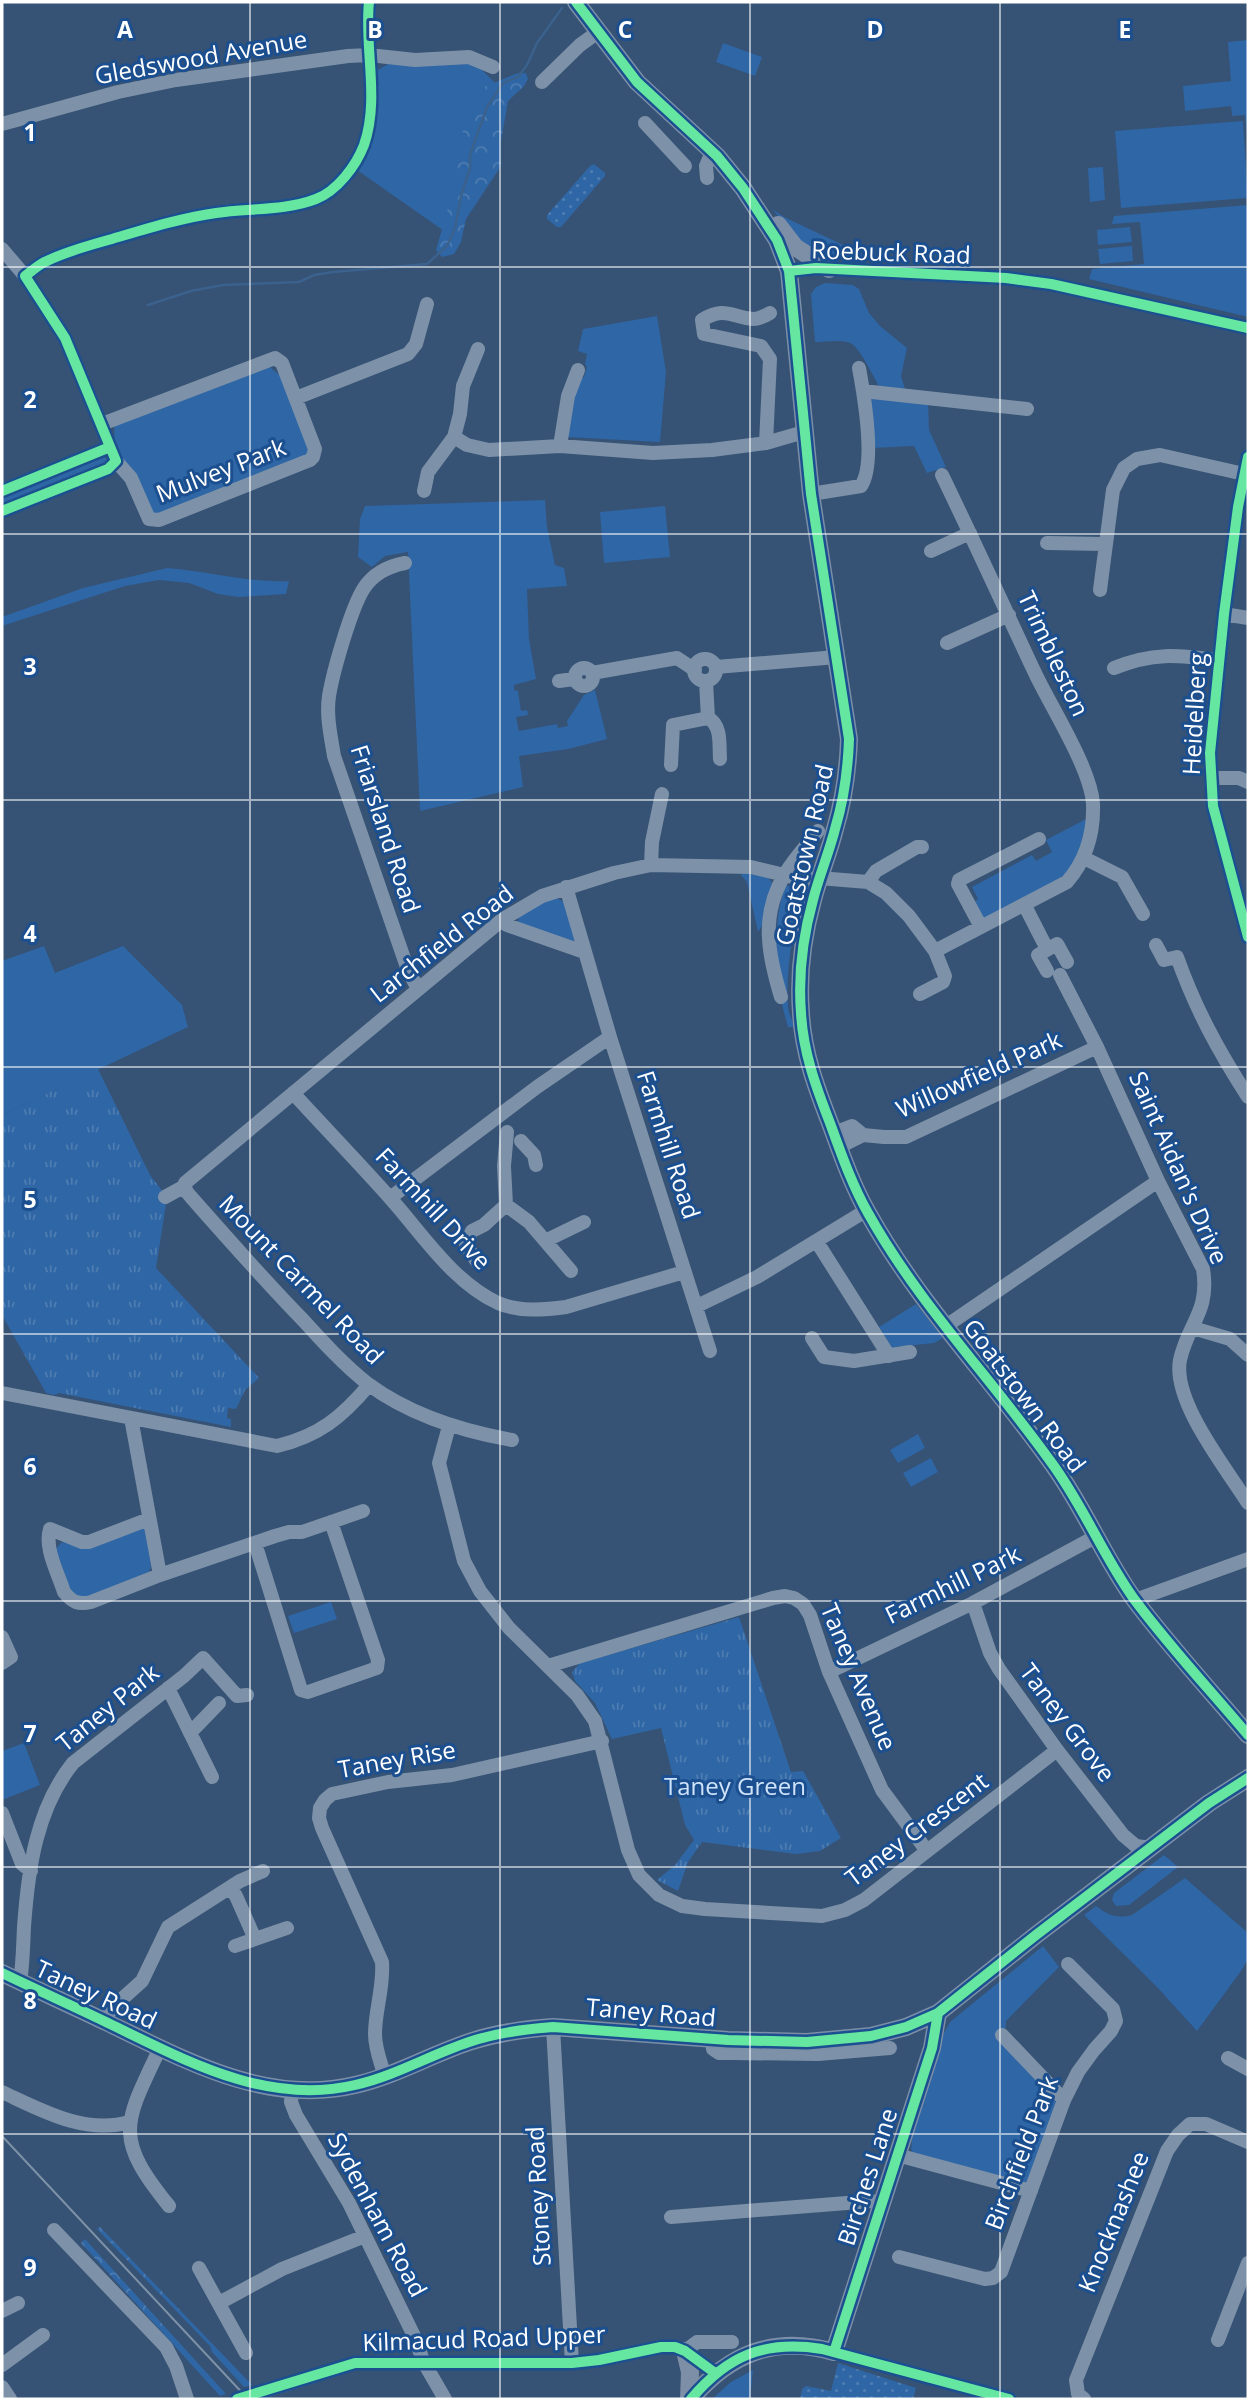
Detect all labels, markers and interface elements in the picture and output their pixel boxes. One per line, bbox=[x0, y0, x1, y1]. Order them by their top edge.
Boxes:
text: B bbox=[367, 13, 383, 45]
text: C bbox=[618, 13, 632, 45]
text: D bbox=[866, 13, 884, 45]
text: E bbox=[1119, 13, 1131, 45]
street label: Gledswood Avenue bbox=[93, 25, 309, 91]
text: 1 bbox=[23, 116, 37, 148]
street label: Roebuck Road bbox=[811, 232, 971, 271]
text: 2 bbox=[23, 383, 37, 415]
street label: Mulvey Park bbox=[151, 430, 290, 509]
street label: Trimbleston bbox=[1011, 585, 1098, 721]
text: 3 bbox=[23, 650, 37, 682]
street label: Heidelberg bbox=[1174, 652, 1213, 776]
street label: Friarsland Road bbox=[344, 740, 429, 917]
street label: Goatstown Road bbox=[767, 761, 840, 949]
street label: Larchfield Road bbox=[362, 876, 520, 1009]
text: 4 bbox=[23, 917, 37, 949]
street label: Willowfield Park bbox=[890, 1022, 1067, 1125]
street label: Farmhill Road bbox=[630, 1066, 709, 1223]
street label: Saint Aidan's Drive bbox=[1122, 1066, 1237, 1269]
street label: Farmhill Drive bbox=[369, 1140, 499, 1276]
text: 5 bbox=[23, 1183, 37, 1215]
street label: Mount Carmel Road bbox=[212, 1187, 392, 1371]
street label: Goatstown Road bbox=[956, 1311, 1094, 1479]
text: 6 bbox=[23, 1450, 37, 1482]
street label: Farmhill Park bbox=[879, 1536, 1026, 1631]
street label: Taney Avenue bbox=[814, 1598, 905, 1755]
street label: Taney Park bbox=[49, 1655, 166, 1758]
street label: Taney Grove bbox=[1013, 1656, 1124, 1788]
text: 7 bbox=[23, 1717, 37, 1749]
street label: Taney Rise bbox=[335, 1732, 458, 1785]
street label: Taney Crescent bbox=[838, 1764, 994, 1893]
park label: Taney Green bbox=[664, 1769, 806, 1802]
street label: Taney Road bbox=[31, 1951, 163, 2036]
text: 8 bbox=[23, 1984, 37, 2016]
street label: Taney Road bbox=[585, 1989, 717, 2034]
street label: Birchfield Park bbox=[976, 2070, 1065, 2234]
street label: Birches Lane bbox=[829, 2104, 904, 2250]
street label: Stoney Road bbox=[517, 2125, 558, 2267]
street label: Sydenham Road bbox=[321, 2126, 436, 2302]
street label: Knocknashee bbox=[1069, 2146, 1156, 2297]
text: 9 bbox=[23, 2251, 37, 2283]
street label: Kilmacud Road Upper bbox=[362, 2317, 606, 2358]

